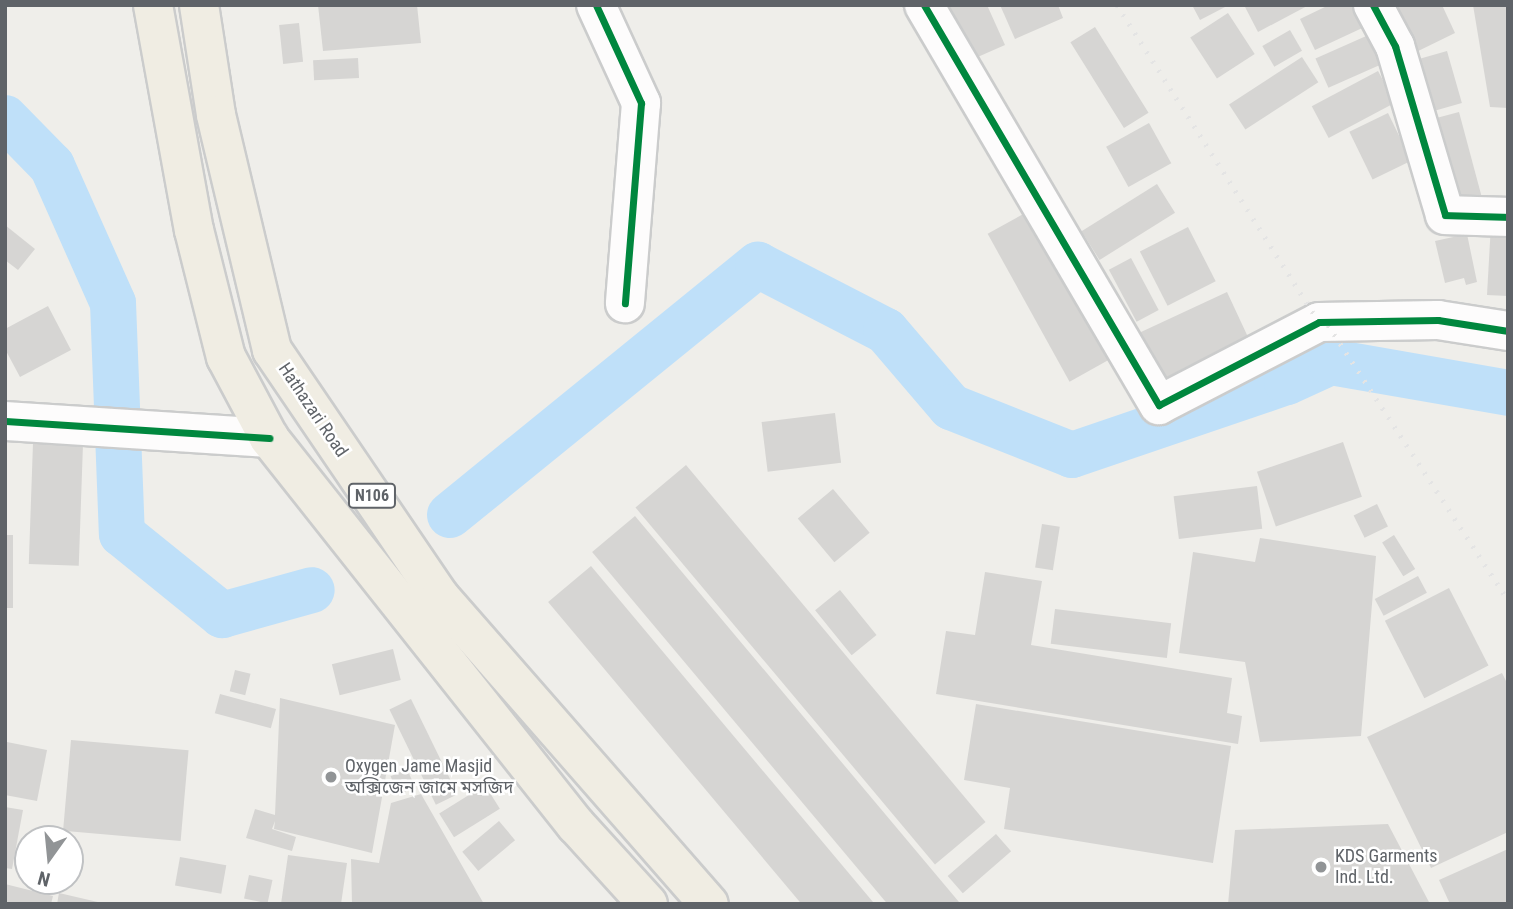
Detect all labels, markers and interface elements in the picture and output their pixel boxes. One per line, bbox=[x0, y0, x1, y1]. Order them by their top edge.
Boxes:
street label: Hathazari Road bbox=[274, 359, 352, 461]
road number: N106 bbox=[348, 484, 396, 509]
place label: Oxygen Jame Masjid অক্সিজেন জামে মসজিদ bbox=[345, 756, 513, 798]
marker: Oxygen Jame Masjid অক্সিজেন জামে মসজিদ bbox=[323, 769, 339, 785]
north arrow bbox=[14, 825, 84, 895]
place label: KDS Garments Ind. Ltd. bbox=[1335, 846, 1438, 888]
marker: KDS Garments Ind. Ltd. bbox=[1313, 859, 1329, 875]
text: N bbox=[35, 866, 53, 891]

